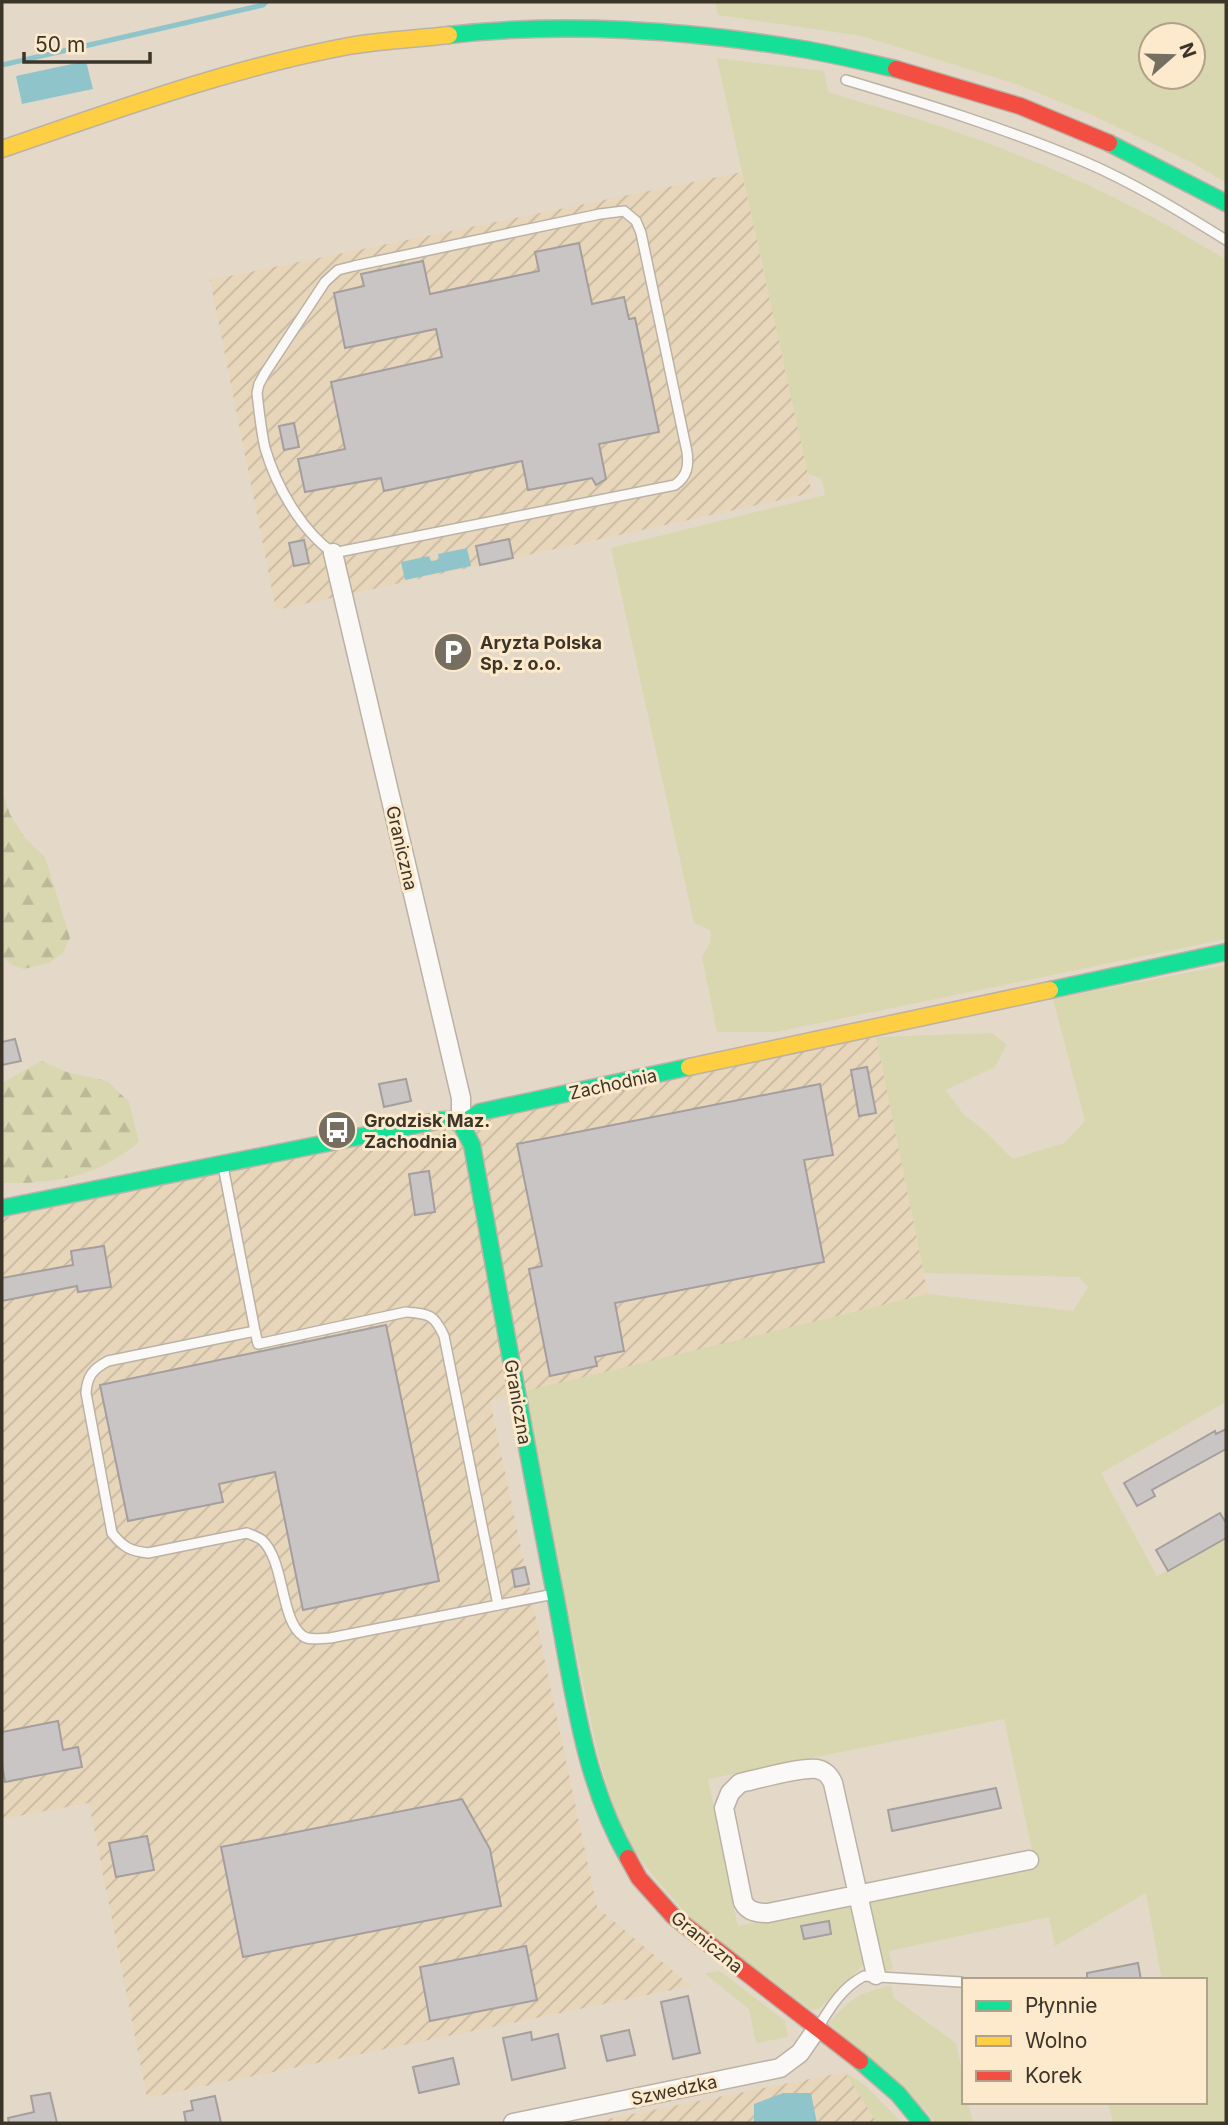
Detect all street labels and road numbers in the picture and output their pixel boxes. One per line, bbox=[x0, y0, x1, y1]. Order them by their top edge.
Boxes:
street label: Graniczna bbox=[382, 804, 422, 892]
street label: Zachodnia bbox=[567, 1064, 659, 1104]
street label: Graniczna bbox=[500, 1358, 536, 1446]
street label: Graniczna bbox=[667, 1907, 747, 1977]
street label: Szwedzka bbox=[629, 2071, 719, 2109]

